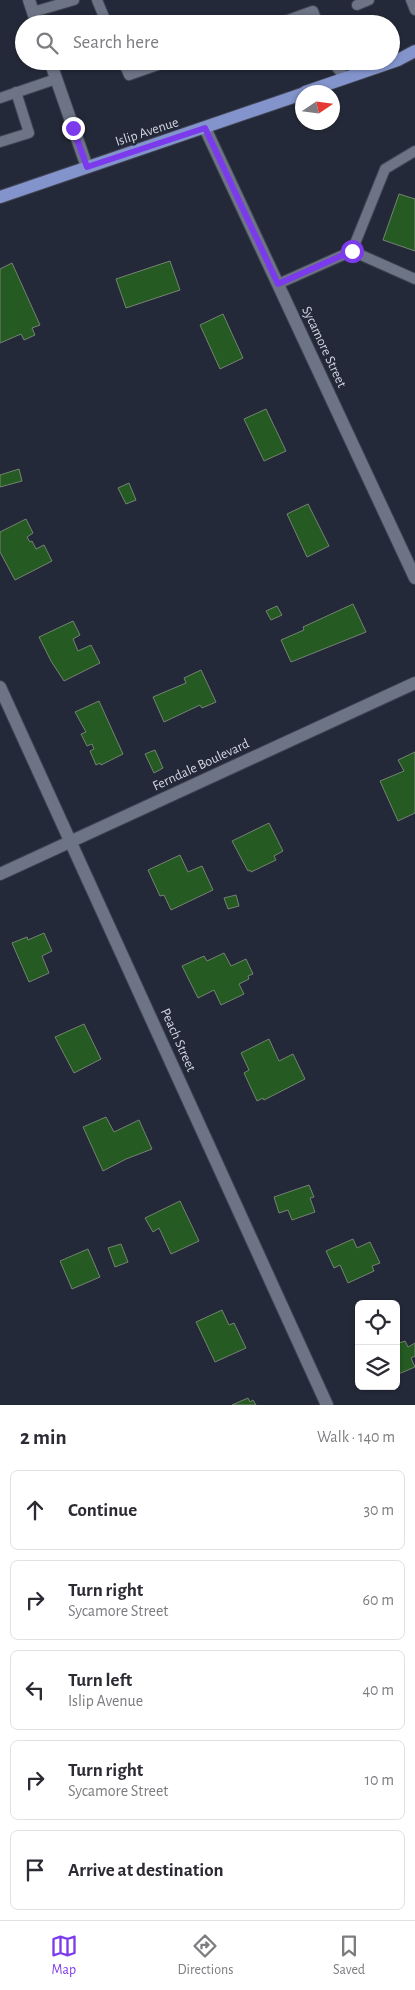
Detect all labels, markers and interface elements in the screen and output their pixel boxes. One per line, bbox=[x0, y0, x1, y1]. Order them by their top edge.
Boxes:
search box bbox=[15, 15, 400, 70]
icon: search bbox=[33, 29, 61, 57]
text: Search here bbox=[73, 33, 159, 52]
north arrow bbox=[295, 85, 340, 130]
street label: Islip Avenue bbox=[114, 115, 180, 149]
route end bbox=[62, 117, 85, 140]
route start bbox=[341, 240, 364, 263]
street label: Sycamore Street bbox=[299, 304, 349, 390]
street label: Ferndale Boulevard bbox=[151, 737, 251, 793]
street label: Peach Street bbox=[158, 1006, 198, 1074]
map controls bbox=[355, 1300, 400, 1390]
button: locate bbox=[355, 1300, 400, 1345]
button: layers bbox=[355, 1345, 400, 1390]
text: 2 min bbox=[20, 1427, 67, 1448]
text: Walk · 140 m bbox=[317, 1429, 395, 1445]
icon: ahead bbox=[21, 1496, 49, 1524]
text: Continue bbox=[68, 1501, 137, 1520]
text: 30 m bbox=[364, 1502, 394, 1518]
text: Turn right bbox=[68, 1581, 143, 1600]
icon: right bbox=[21, 1586, 49, 1614]
text: 60 m bbox=[363, 1592, 394, 1608]
text: Sycamore Street bbox=[68, 1603, 168, 1619]
text: Turn left bbox=[68, 1671, 132, 1690]
icon: left bbox=[21, 1676, 49, 1704]
text: 40 m bbox=[362, 1682, 394, 1698]
text: Islip Avenue bbox=[68, 1693, 143, 1709]
text: Turn right bbox=[68, 1761, 143, 1780]
icon: right bbox=[21, 1766, 49, 1794]
text: 10 m bbox=[365, 1772, 394, 1788]
text: Sycamore Street bbox=[68, 1783, 168, 1799]
icon: arrive bbox=[21, 1856, 49, 1884]
text: Arrive at destination bbox=[68, 1861, 224, 1880]
tab: Map bbox=[50, 1932, 78, 1979]
tab: Directions bbox=[178, 1932, 233, 1979]
tab: Saved bbox=[333, 1932, 365, 1979]

